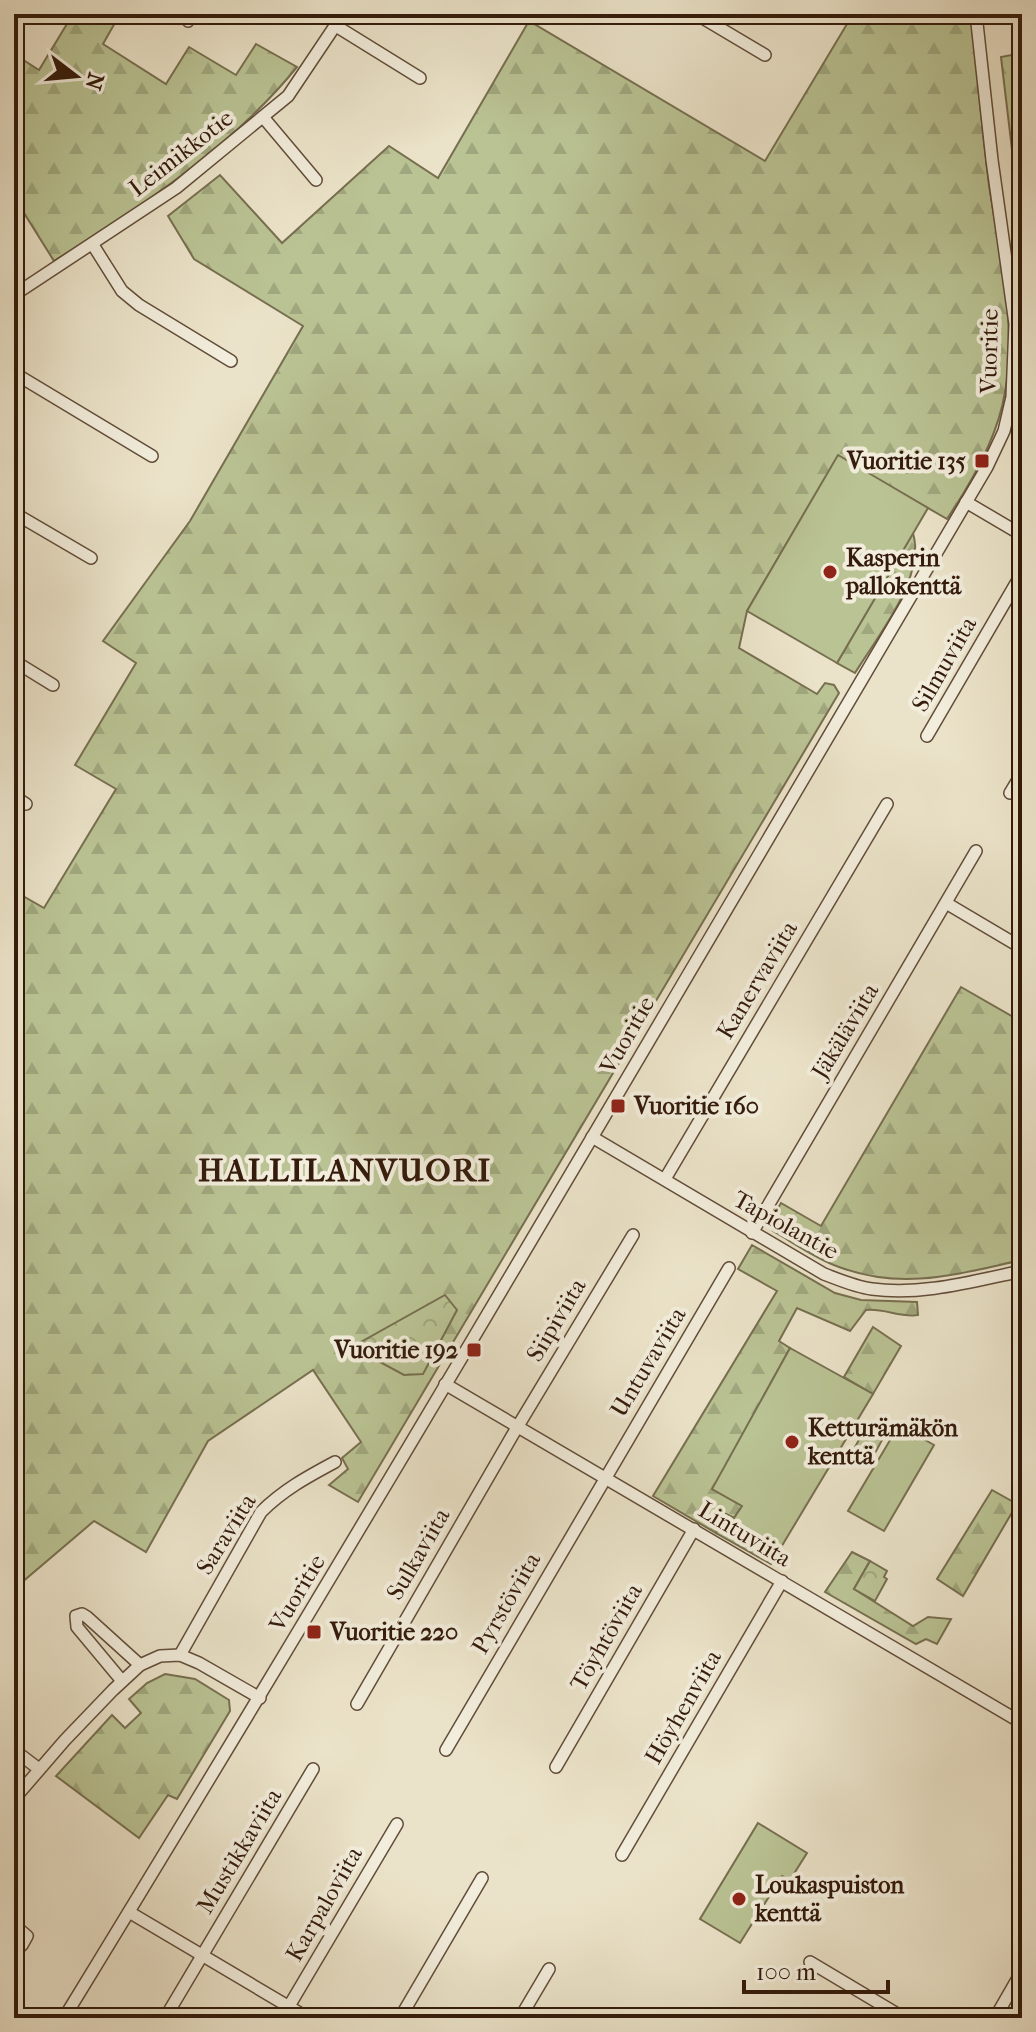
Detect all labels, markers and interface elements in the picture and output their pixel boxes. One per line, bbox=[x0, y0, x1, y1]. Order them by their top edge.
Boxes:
north arrow bbox=[36, 36, 116, 116]
text: N bbox=[79, 70, 109, 93]
street label: Leimikkotie bbox=[123, 104, 239, 202]
street label: Vuoritie bbox=[974, 308, 1004, 395]
place label: Vuoritie 135 bbox=[846, 447, 966, 475]
marker: Vuoritie 135 bbox=[973, 452, 991, 470]
place label: Kasperin pallokenttä bbox=[845, 544, 962, 600]
marker: Kasperin pallokenttä bbox=[821, 563, 839, 581]
street label: Silmuviita bbox=[906, 611, 983, 716]
street label: Kanervaviita bbox=[711, 915, 804, 1044]
street label: Jäkäläviita bbox=[805, 977, 885, 1085]
street label: Vuoritie bbox=[593, 991, 660, 1080]
place label: Vuoritie 160 bbox=[633, 1092, 759, 1120]
marker: Vuoritie 160 bbox=[609, 1097, 627, 1115]
district label: HALLILANVUORI bbox=[198, 1152, 492, 1189]
street label: Tapiolantie bbox=[729, 1185, 844, 1265]
street label: Siipiviita bbox=[520, 1273, 592, 1367]
street label: Untuvaviita bbox=[604, 1301, 692, 1422]
place label: Vuoritie 192 bbox=[333, 1336, 458, 1364]
marker: Vuoritie 192 bbox=[465, 1341, 483, 1359]
place label: Ketturämäkön kenttä bbox=[807, 1414, 959, 1470]
marker: Ketturämäkön kenttä bbox=[783, 1433, 801, 1451]
street label: Saraviita bbox=[190, 1488, 262, 1580]
street label: Lintuviita bbox=[694, 1495, 797, 1573]
street label: Sulkaviita bbox=[381, 1502, 456, 1605]
street label: Pyrstöviita bbox=[466, 1547, 547, 1659]
street label: Vuoritie bbox=[263, 1549, 331, 1638]
street label: Töyhtöviita bbox=[564, 1578, 648, 1696]
place label: Vuoritie 220 bbox=[329, 1618, 458, 1646]
marker: Vuoritie 220 bbox=[305, 1623, 323, 1641]
street label: Höyhenviita bbox=[639, 1644, 727, 1769]
street label: Mustikkaviita bbox=[191, 1783, 288, 1919]
street label: Karpaloviita bbox=[280, 1841, 368, 1966]
place label: Loukaspuiston kenttä bbox=[754, 1871, 905, 1927]
marker: Loukaspuiston kenttä bbox=[730, 1890, 748, 1908]
scale bar bbox=[744, 1944, 888, 1994]
text: 100 m bbox=[756, 1958, 816, 1986]

